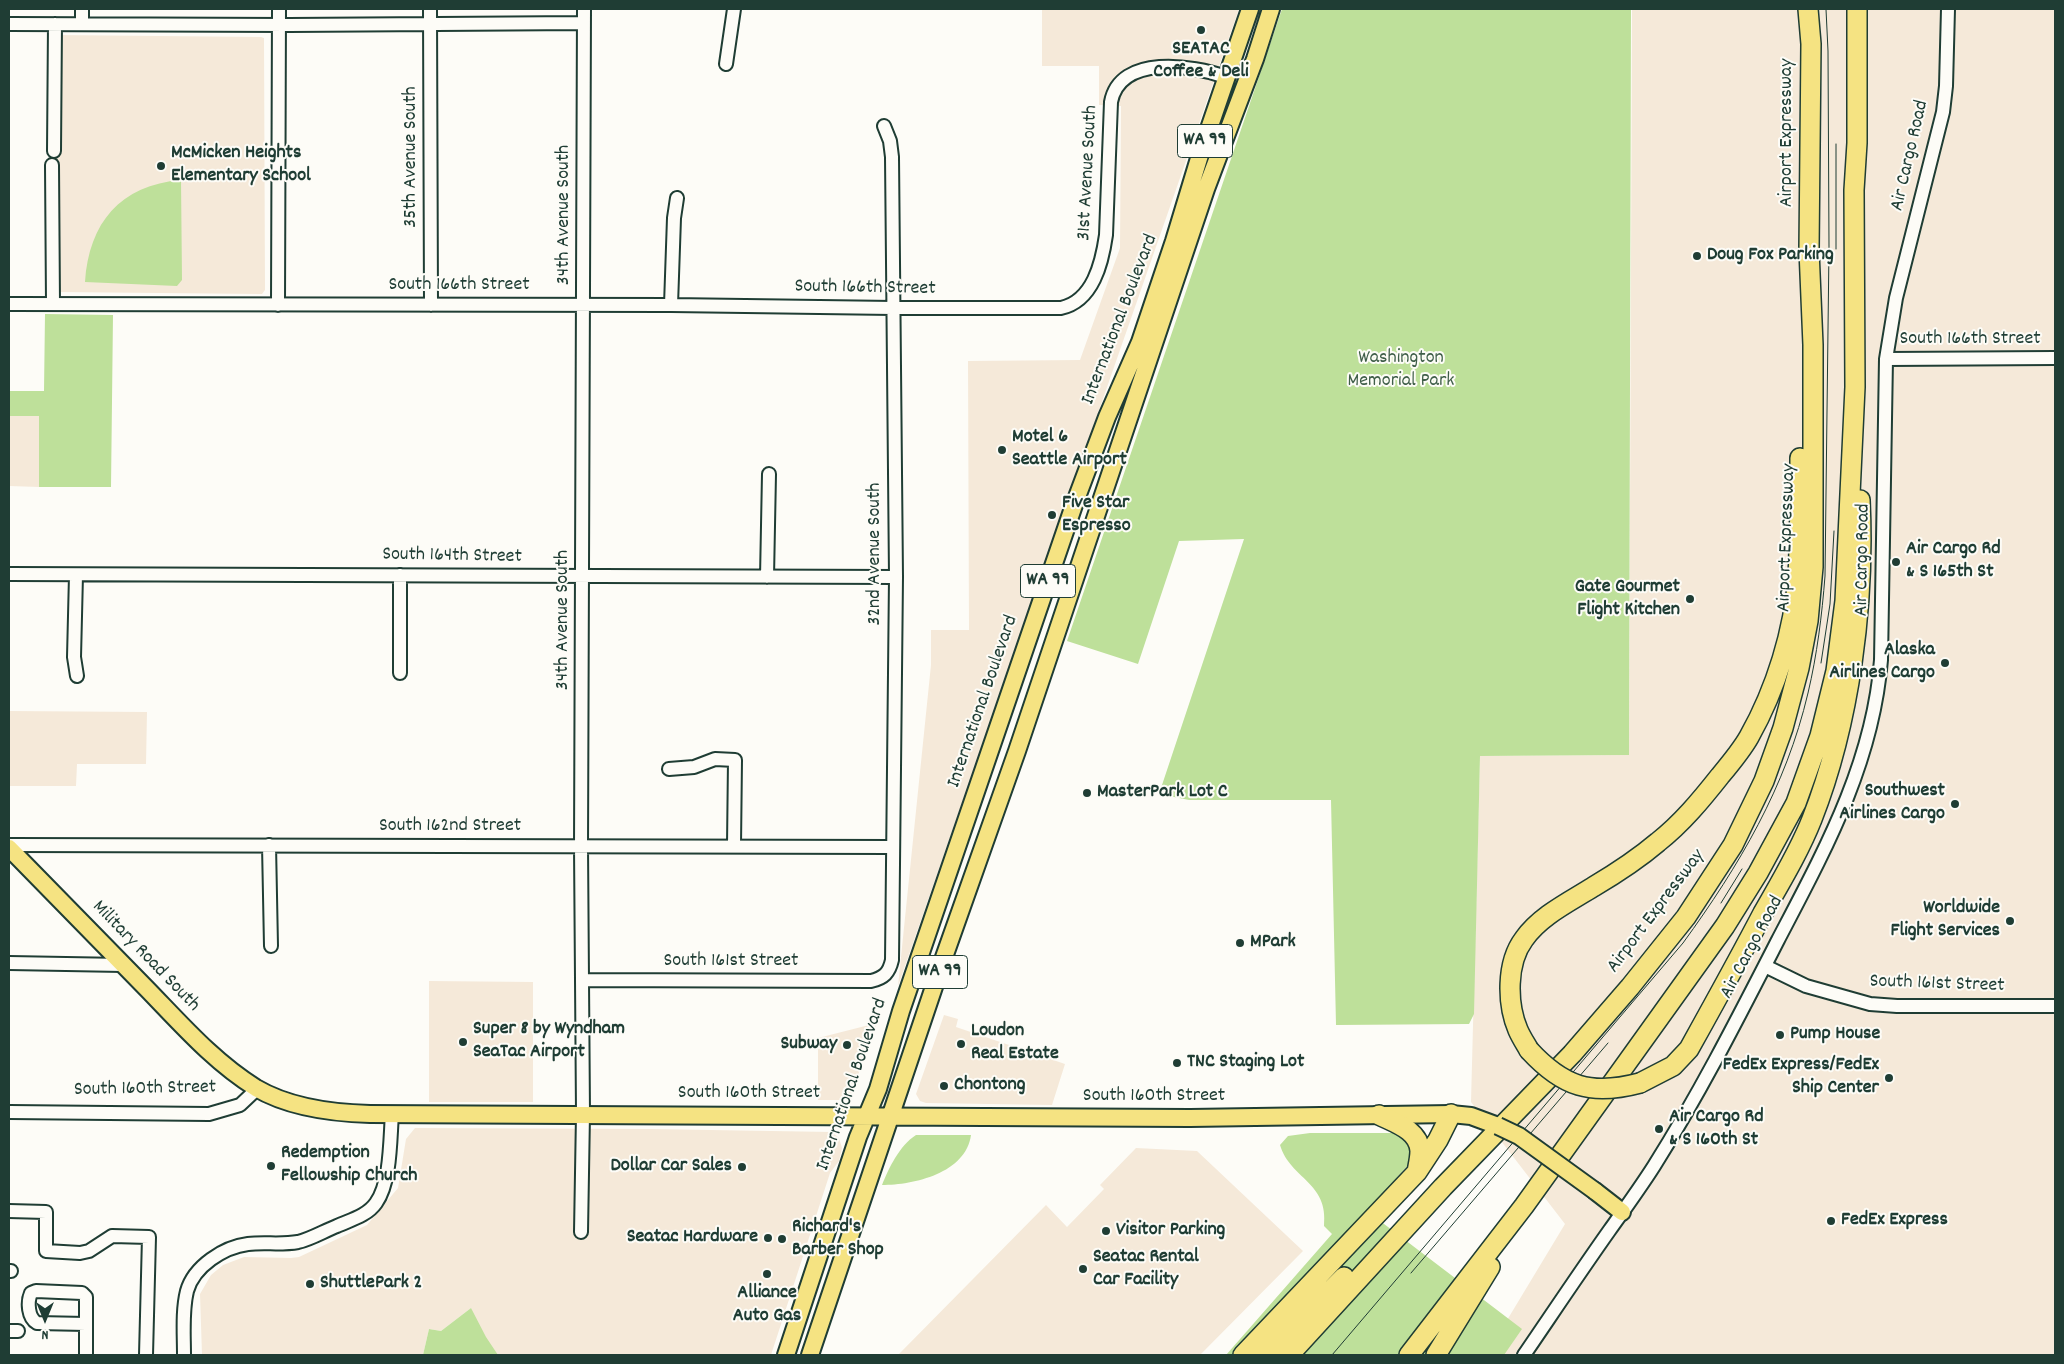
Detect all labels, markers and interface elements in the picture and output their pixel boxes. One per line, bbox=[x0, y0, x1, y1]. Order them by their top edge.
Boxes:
marker: SEATAC Coffee & Deli bbox=[1195, 24, 1207, 36]
place label: SEATAC Coffee & Deli bbox=[1153, 38, 1249, 85]
street label: Airport Expressway bbox=[1776, 59, 1800, 207]
street label: 35th Avenue South bbox=[400, 86, 424, 228]
street label: Air Cargo Road bbox=[1887, 98, 1935, 214]
street label: 31st Avenue South bbox=[1073, 105, 1105, 241]
road number: WA 99 bbox=[1178, 124, 1232, 158]
place label: McMicken Heights Elementary School bbox=[171, 142, 311, 189]
street label: 34th Avenue South bbox=[553, 145, 577, 285]
marker: McMicken Heights Elementary School bbox=[155, 160, 167, 172]
street label: International Boulevard bbox=[1077, 231, 1165, 409]
place label: Doug Fox Parking bbox=[1707, 244, 1834, 268]
marker: Doug Fox Parking bbox=[1691, 250, 1703, 262]
street label: South 166th Street bbox=[388, 274, 530, 298]
street label: South 166th Street bbox=[794, 276, 936, 302]
street label: South 166th Street bbox=[1899, 328, 2041, 352]
park label: Washington Memorial Park bbox=[1347, 347, 1455, 394]
place label: Motel 6 Seattle Airport bbox=[1012, 426, 1127, 473]
marker: Motel 6 Seattle Airport bbox=[996, 444, 1008, 456]
street label: Airport Expressway bbox=[1773, 463, 1803, 613]
street label: 32nd Avenue South bbox=[864, 483, 888, 625]
place label: Five Star Espresso bbox=[1062, 492, 1131, 539]
street label: Air Cargo Road bbox=[1851, 503, 1877, 617]
marker: Five Star Espresso bbox=[1046, 509, 1058, 521]
place label: Air Cargo Rd & S 165th St bbox=[1906, 538, 2001, 585]
street label: South 164th Street bbox=[382, 544, 522, 570]
street label: 34th Avenue South bbox=[552, 550, 576, 690]
marker: Air Cargo Rd & S 165th St bbox=[1890, 556, 1902, 568]
road number: WA 99 bbox=[1020, 564, 1076, 598]
place label: Gate Gourmet Flight Kitchen bbox=[1575, 576, 1680, 623]
marker: Gate Gourmet Flight Kitchen bbox=[1684, 593, 1696, 605]
street label: International Boulevard bbox=[943, 613, 1025, 791]
place label: Alaska Airlines Cargo bbox=[1829, 639, 1935, 686]
marker: Alaska Airlines Cargo bbox=[1939, 657, 1951, 669]
place label: Southwest Airlines Cargo bbox=[1839, 780, 1945, 827]
place label: MasterPark Lot C bbox=[1097, 781, 1228, 805]
marker: MasterPark Lot C bbox=[1081, 787, 1093, 799]
marker: Southwest Airlines Cargo bbox=[1949, 798, 1961, 810]
street label: South 162nd Street bbox=[379, 815, 521, 839]
street label: Airport Expressway bbox=[1603, 845, 1711, 979]
street label: Air Cargo Road bbox=[1716, 893, 1790, 1003]
street label: Military Road South bbox=[86, 896, 204, 1018]
place label: Worldwide Flight Services bbox=[1890, 897, 2000, 944]
marker: Worldwide Flight Services bbox=[2004, 915, 2016, 927]
place label: MPark bbox=[1250, 931, 1296, 955]
marker: MPark bbox=[1234, 937, 1246, 949]
street label: South 161st Street bbox=[664, 950, 798, 974]
road number: WA 99 bbox=[912, 956, 968, 989]
street label: South 161st Street bbox=[1869, 971, 2005, 999]
street label: International Boulevard bbox=[812, 996, 894, 1174]
place label: Super 8 by Wyndham SeaTac Airport bbox=[473, 1018, 625, 1065]
place label: Loudon Real Estate bbox=[971, 1020, 1059, 1067]
place label: Pump House bbox=[1790, 1023, 1880, 1047]
marker: Pump House bbox=[1774, 1029, 1786, 1041]
place label: Subway bbox=[781, 1033, 837, 1057]
marker: Super 8 by Wyndham SeaTac Airport bbox=[457, 1036, 469, 1048]
marker: Loudon Real Estate bbox=[955, 1038, 967, 1050]
marker: Subway bbox=[841, 1039, 853, 1051]
place label: TNC Staging Lot bbox=[1187, 1051, 1304, 1075]
place label: FedEx Express/FedEx Ship Center bbox=[1723, 1054, 1879, 1101]
marker: TNC Staging Lot bbox=[1171, 1057, 1183, 1069]
marker: FedEx Express/FedEx Ship Center bbox=[1883, 1072, 1895, 1084]
place label: Chontong bbox=[954, 1074, 1025, 1098]
street label: South 160th Street bbox=[74, 1077, 216, 1103]
marker: Chontong bbox=[938, 1080, 950, 1092]
street label: South 160th Street bbox=[678, 1082, 820, 1106]
street label: South 160th Street bbox=[1083, 1085, 1225, 1109]
place label: Air Cargo Rd & S 160th St bbox=[1669, 1106, 1764, 1153]
marker: Air Cargo Rd & S 160th St bbox=[1653, 1123, 1665, 1135]
place label: Redemption Fellowship Church bbox=[281, 1142, 417, 1189]
place label: Dollar Car Sales bbox=[610, 1155, 732, 1179]
marker: Redemption Fellowship Church bbox=[265, 1160, 277, 1172]
marker: Dollar Car Sales bbox=[736, 1161, 748, 1173]
place label: FedEx Express bbox=[1841, 1209, 1948, 1233]
marker: FedEx Express bbox=[1825, 1215, 1837, 1227]
place label: Richard's Barber Shop bbox=[792, 1216, 884, 1263]
place label: Visitor Parking bbox=[1116, 1219, 1225, 1243]
marker: Visitor Parking bbox=[1100, 1225, 1112, 1237]
place label: Seatac Hardware bbox=[627, 1226, 758, 1250]
marker: Seatac Hardware bbox=[762, 1232, 774, 1244]
marker: Richard's Barber Shop bbox=[776, 1233, 788, 1245]
place label: Seatac Rental Car Facility bbox=[1093, 1246, 1199, 1293]
marker: Seatac Rental Car Facility bbox=[1077, 1263, 1089, 1275]
marker: Alliance Auto Gas bbox=[761, 1268, 773, 1280]
place label: ShuttlePark 2 bbox=[320, 1272, 422, 1296]
marker: ShuttlePark 2 bbox=[304, 1278, 316, 1290]
place label: Alliance Auto Gas bbox=[733, 1282, 801, 1329]
north arrow bbox=[20, 1294, 70, 1344]
text: N bbox=[42, 1324, 48, 1344]

